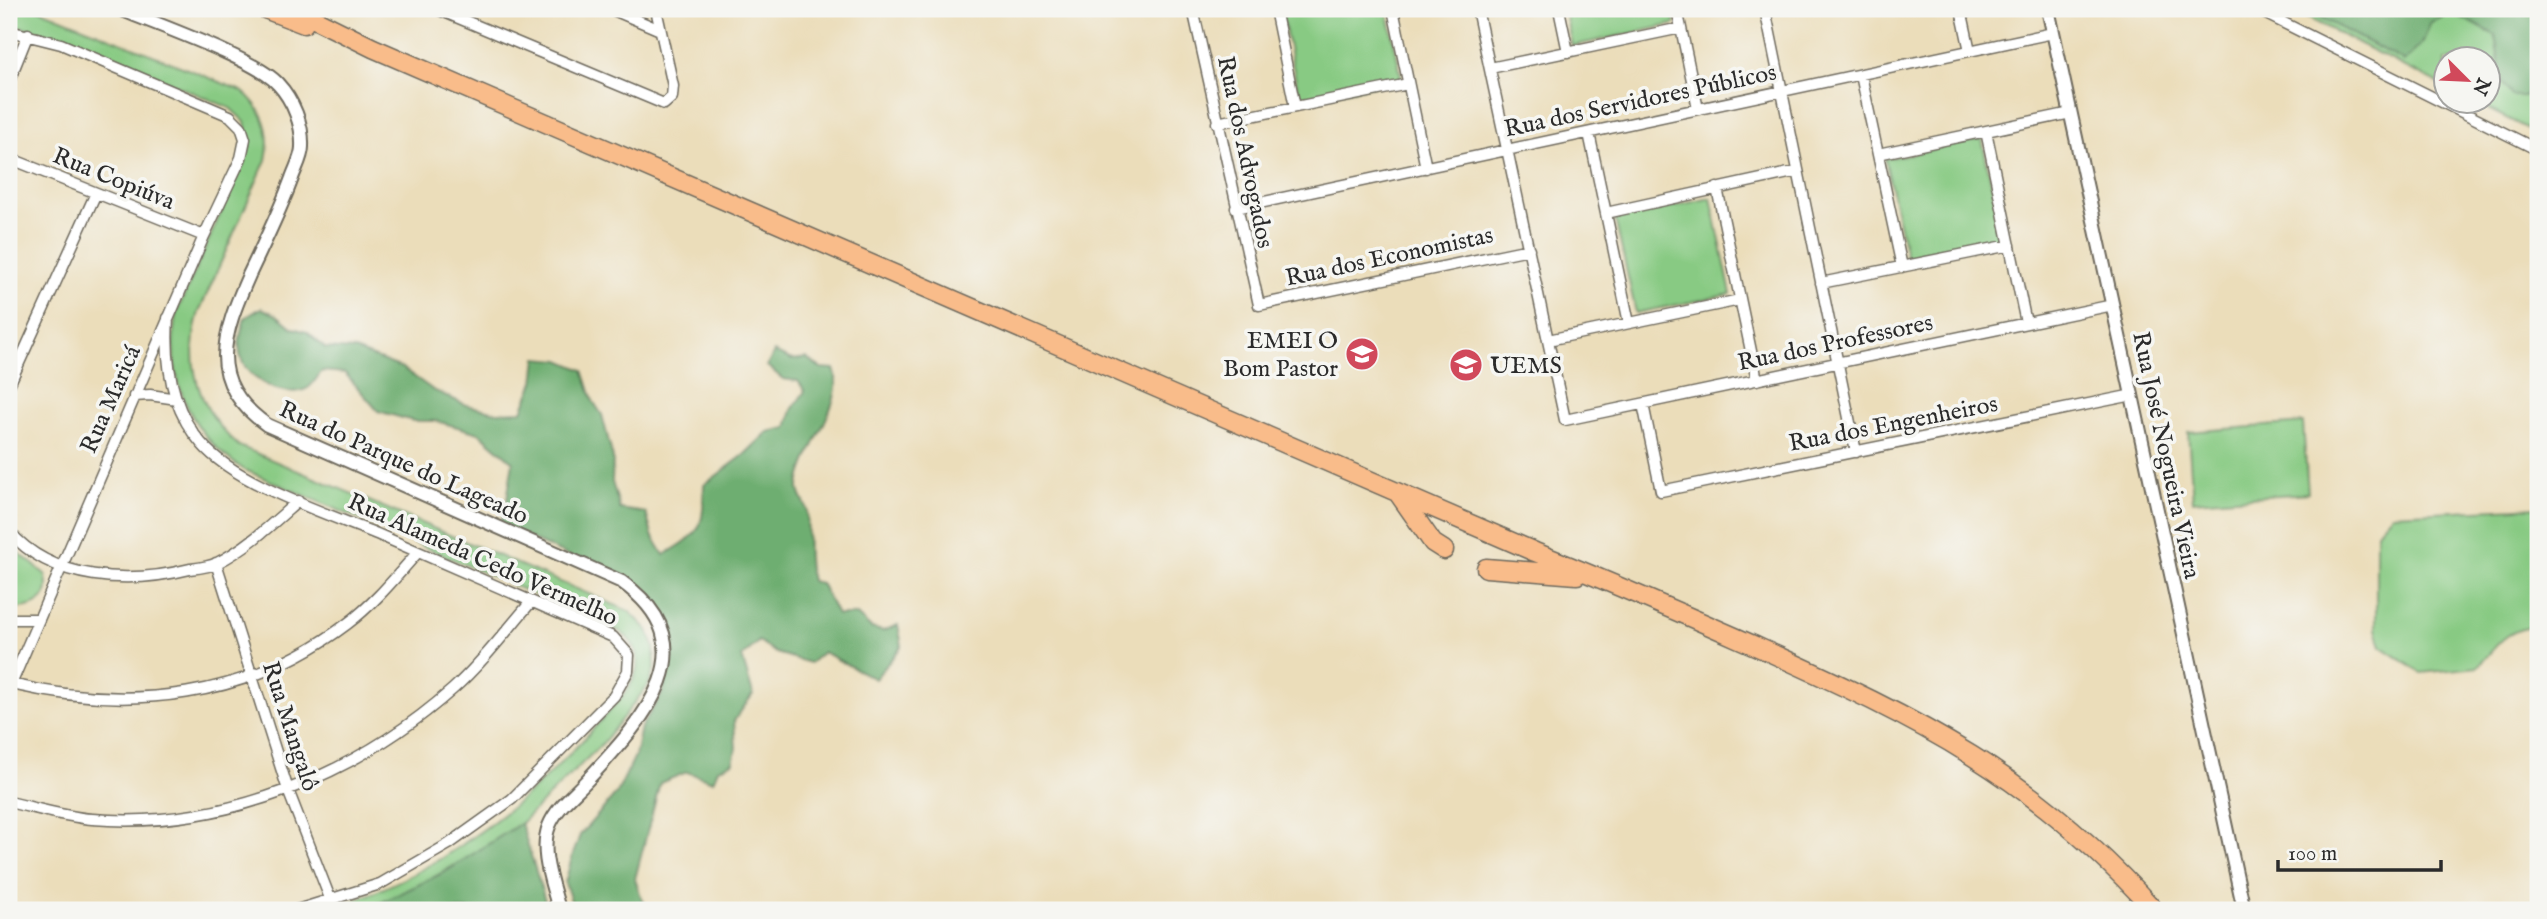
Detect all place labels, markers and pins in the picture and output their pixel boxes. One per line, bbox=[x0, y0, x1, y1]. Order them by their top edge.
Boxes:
place label: EMEI O Bom Pastor bbox=[1223, 326, 1338, 385]
school or university icon: EMEI O Bom Pastor bbox=[1343, 335, 1381, 373]
school or university icon: UEMS bbox=[1447, 346, 1485, 384]
place label: UEMS bbox=[1490, 351, 1562, 382]

